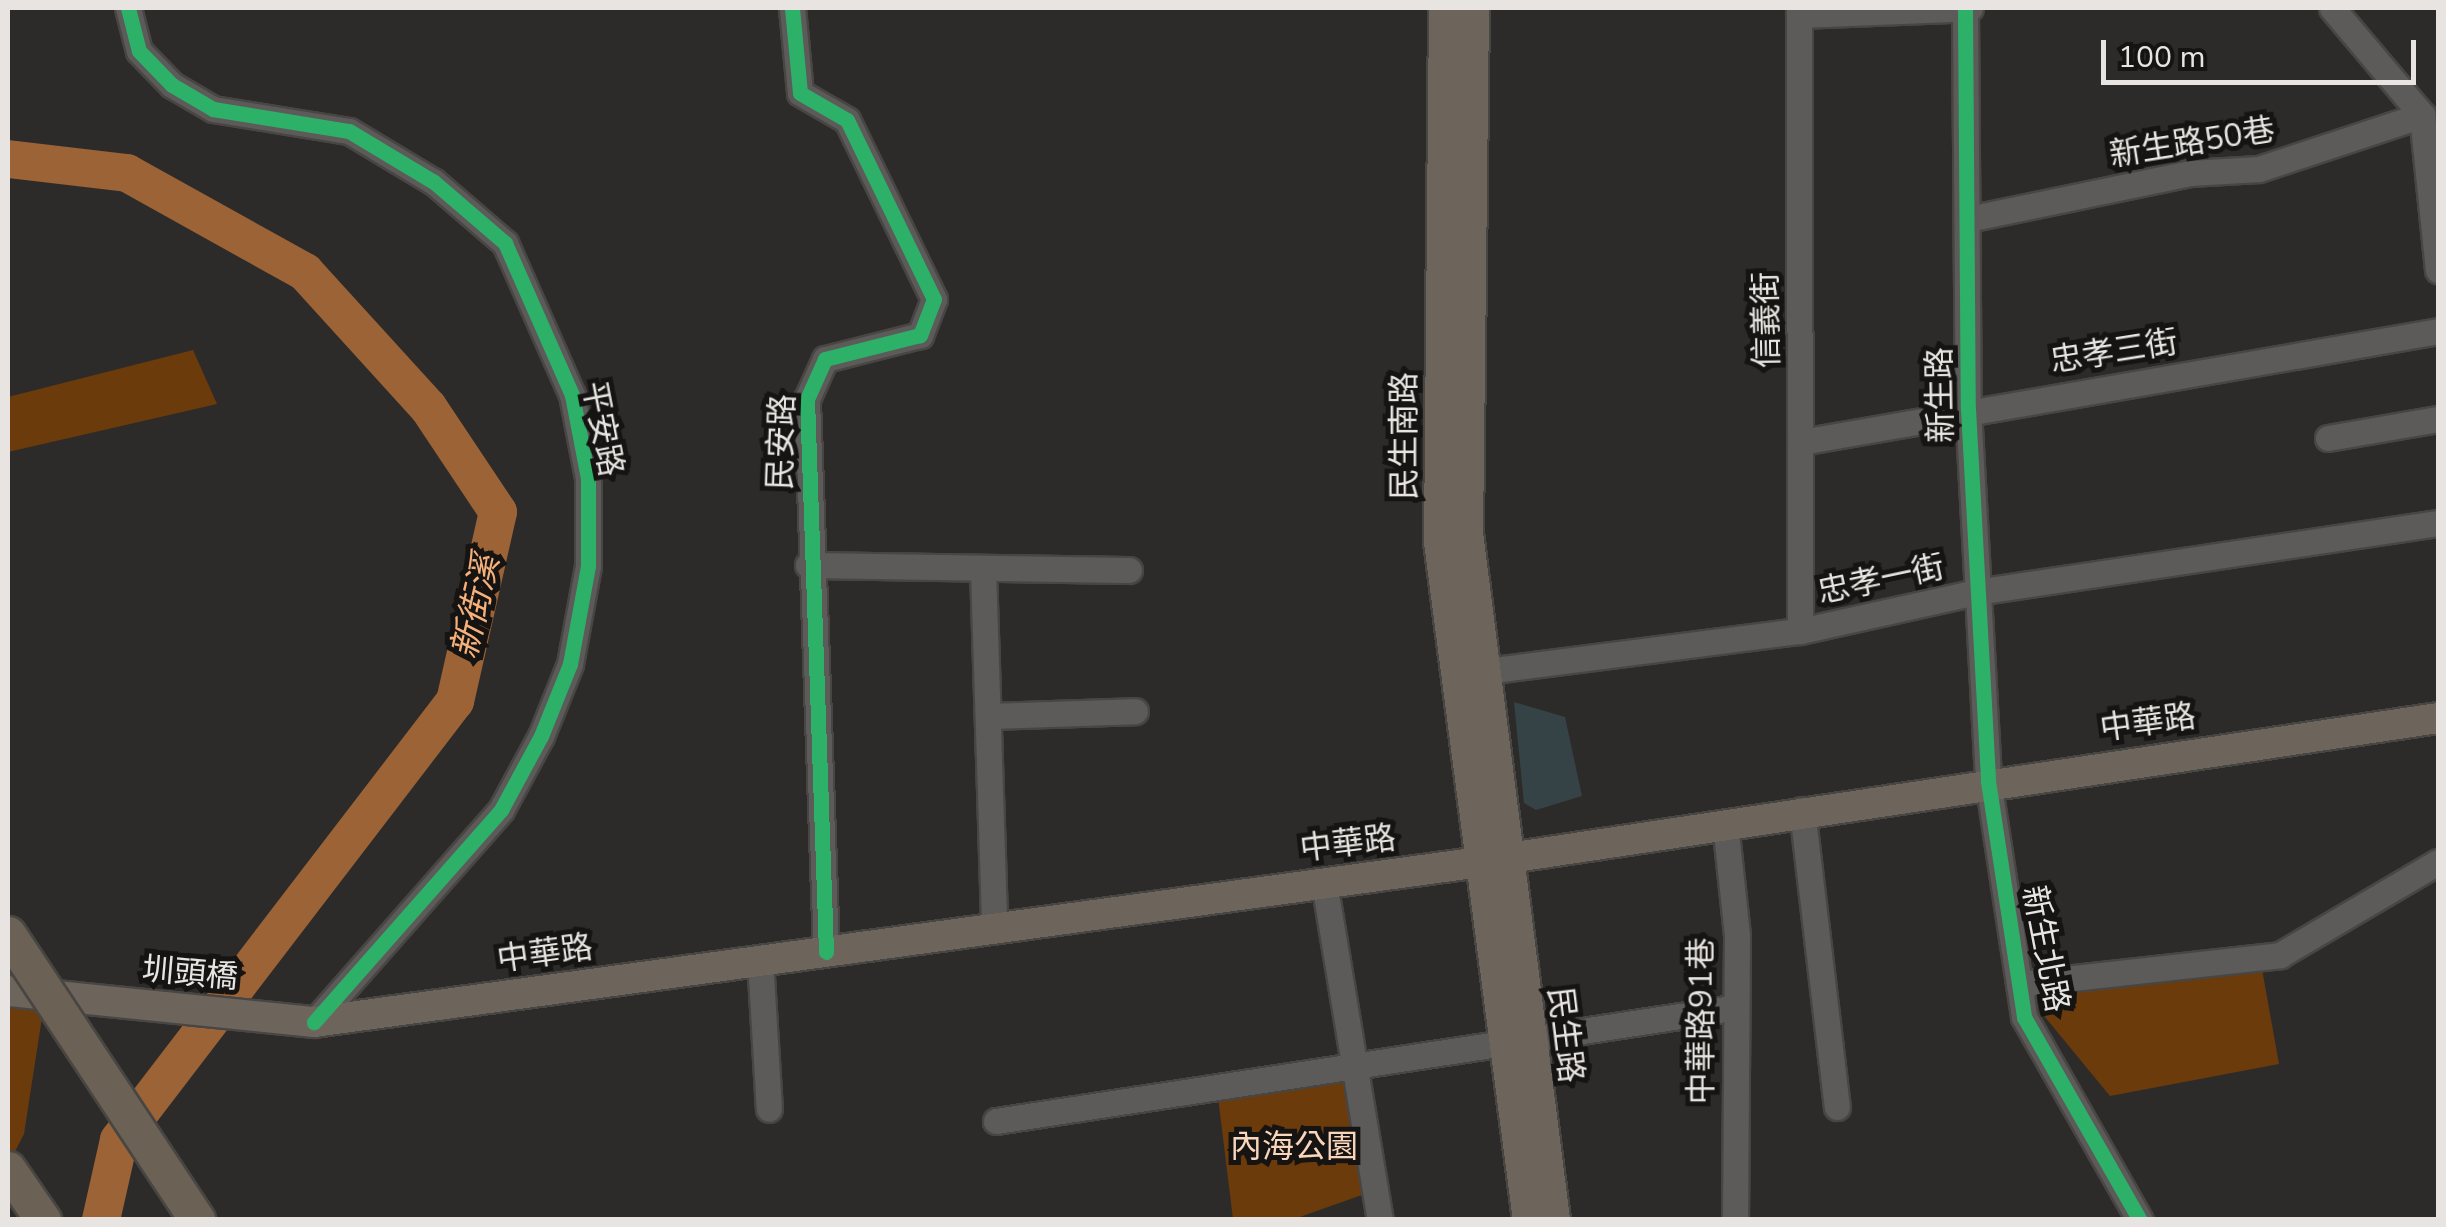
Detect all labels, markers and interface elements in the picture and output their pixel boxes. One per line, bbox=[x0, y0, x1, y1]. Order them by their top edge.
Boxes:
scale bar bbox=[2106, 20, 2421, 82]
text: 100 m bbox=[2118, 37, 2205, 78]
street label: 新生路50巷 bbox=[2107, 111, 2277, 175]
street label: 信義街 bbox=[1747, 272, 1787, 368]
street label: 忠孝三街 bbox=[2048, 323, 2180, 381]
street label: 新生路 bbox=[1921, 347, 1961, 443]
street label: 民生南路 bbox=[1386, 372, 1424, 500]
street label: 平安路 bbox=[574, 378, 630, 480]
street label: 民安路 bbox=[761, 393, 803, 491]
street label: 忠孝一街 bbox=[1814, 548, 1948, 612]
water label: 新街溪 bbox=[444, 551, 508, 663]
street label: 中華路 bbox=[2098, 697, 2198, 749]
street label: 中華路 bbox=[1298, 819, 1398, 869]
street label: 新生北路 bbox=[2014, 883, 2076, 1015]
street label: 中華路 bbox=[495, 928, 595, 980]
street label: 中華路91巷 bbox=[1683, 938, 1721, 1104]
street label: 圳頭橋 bbox=[141, 951, 239, 997]
street label: 民生路 bbox=[1540, 985, 1590, 1085]
park label: 內海公園 bbox=[1230, 1128, 1358, 1166]

